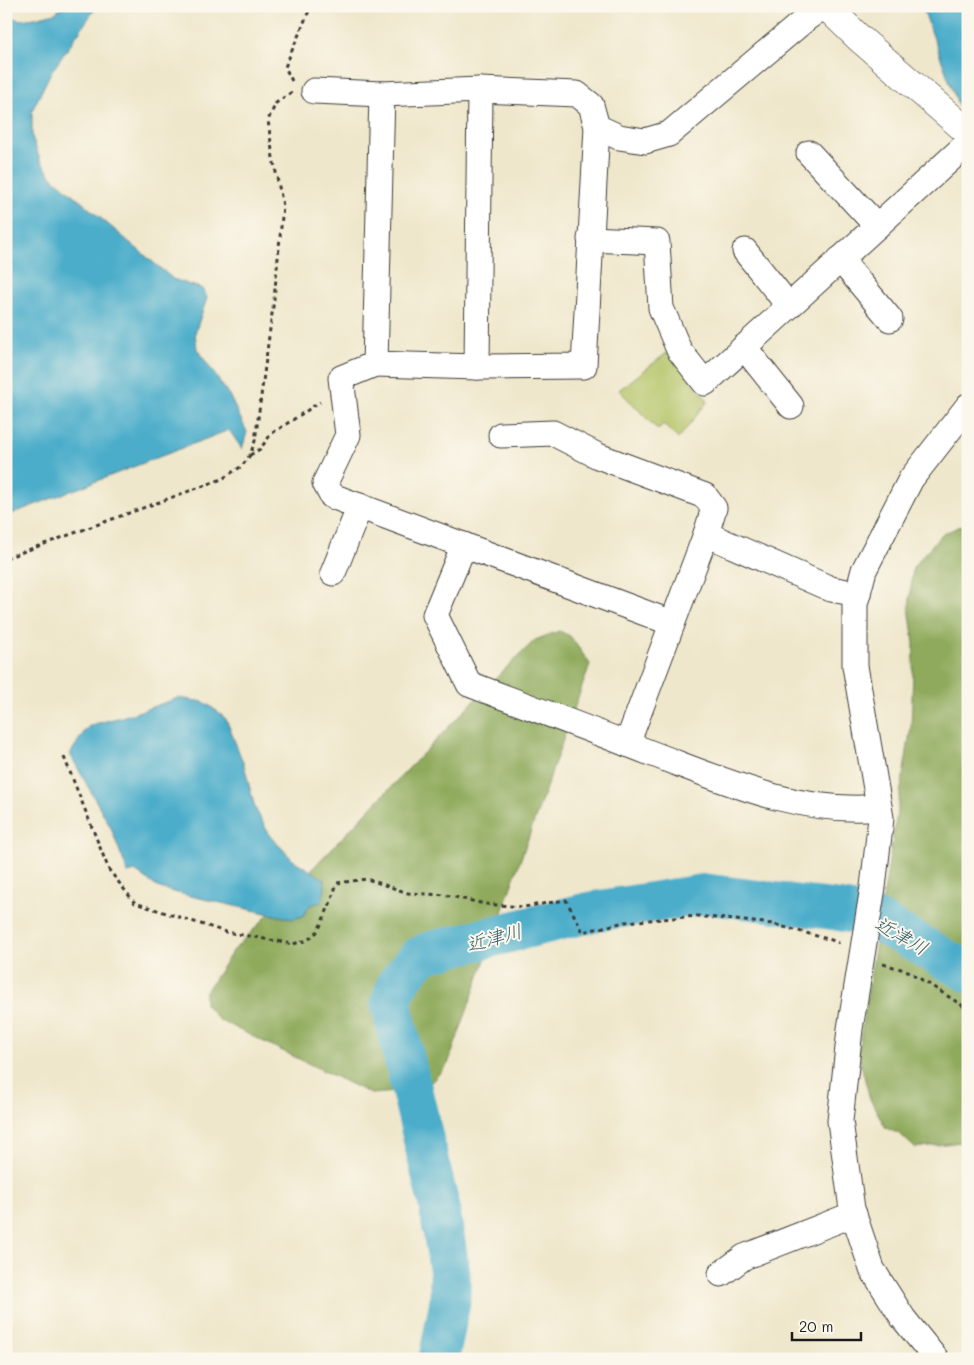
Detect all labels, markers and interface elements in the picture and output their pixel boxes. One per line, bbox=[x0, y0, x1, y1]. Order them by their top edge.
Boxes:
water label: 近津川 bbox=[871, 910, 933, 960]
water label: 近津川 bbox=[463, 918, 525, 956]
scale bar bbox=[792, 1310, 860, 1342]
text: 20 m bbox=[799, 1316, 833, 1336]

